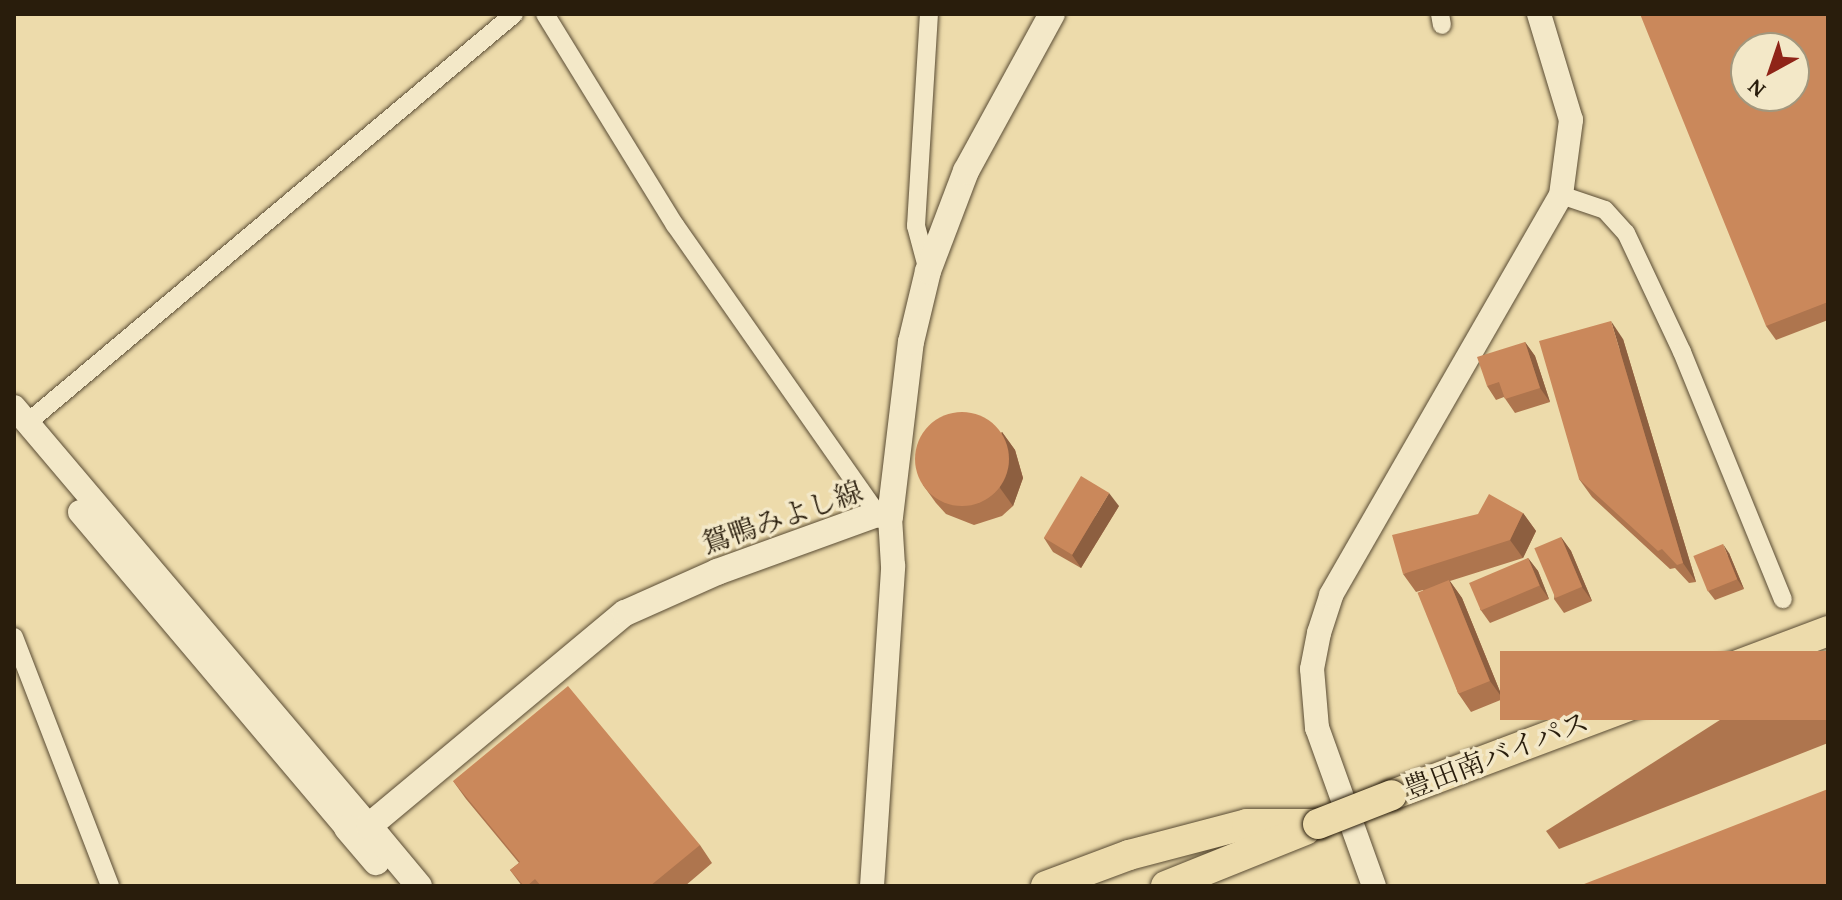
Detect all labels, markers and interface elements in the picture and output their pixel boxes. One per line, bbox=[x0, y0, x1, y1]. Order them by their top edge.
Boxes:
north arrow bbox=[1730, 32, 1810, 112]
text: N bbox=[1740, 72, 1772, 106]
street label: 鴛鴨みよし線 bbox=[697, 474, 867, 560]
street label: 豊田南バイパス bbox=[1398, 704, 1594, 806]

